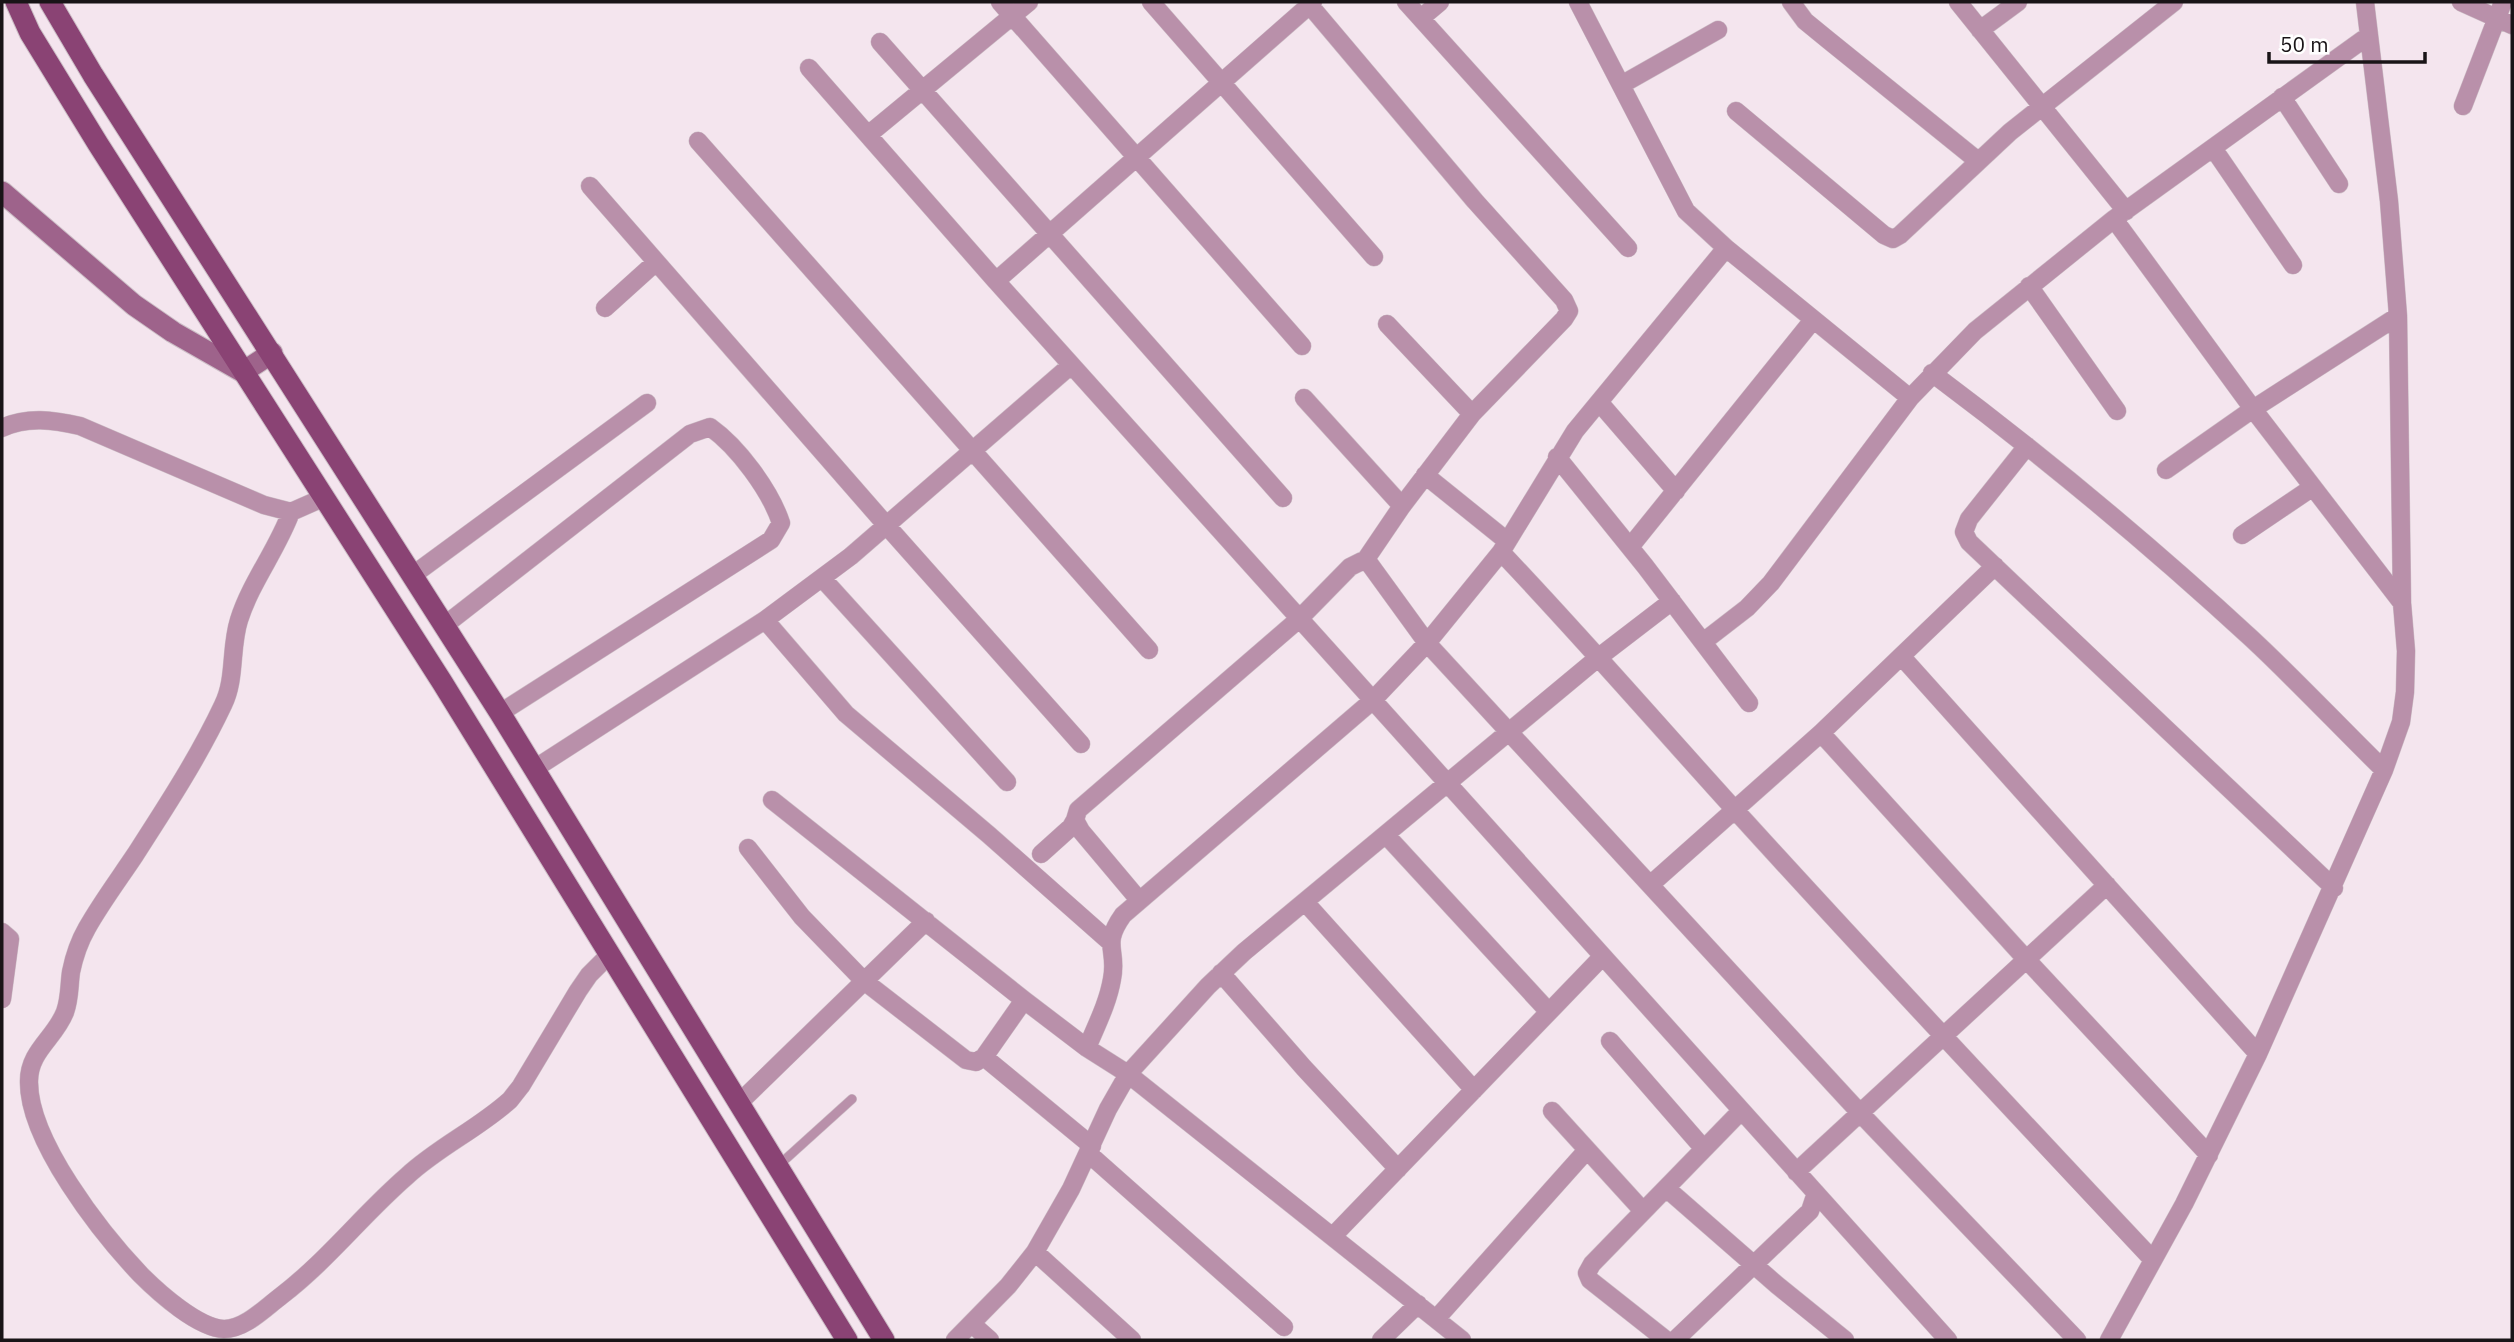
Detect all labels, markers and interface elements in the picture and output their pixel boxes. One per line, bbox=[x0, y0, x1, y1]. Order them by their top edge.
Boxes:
scale bar bbox=[2269, 21, 2425, 65]
text: 50 m bbox=[2280, 30, 2329, 58]

